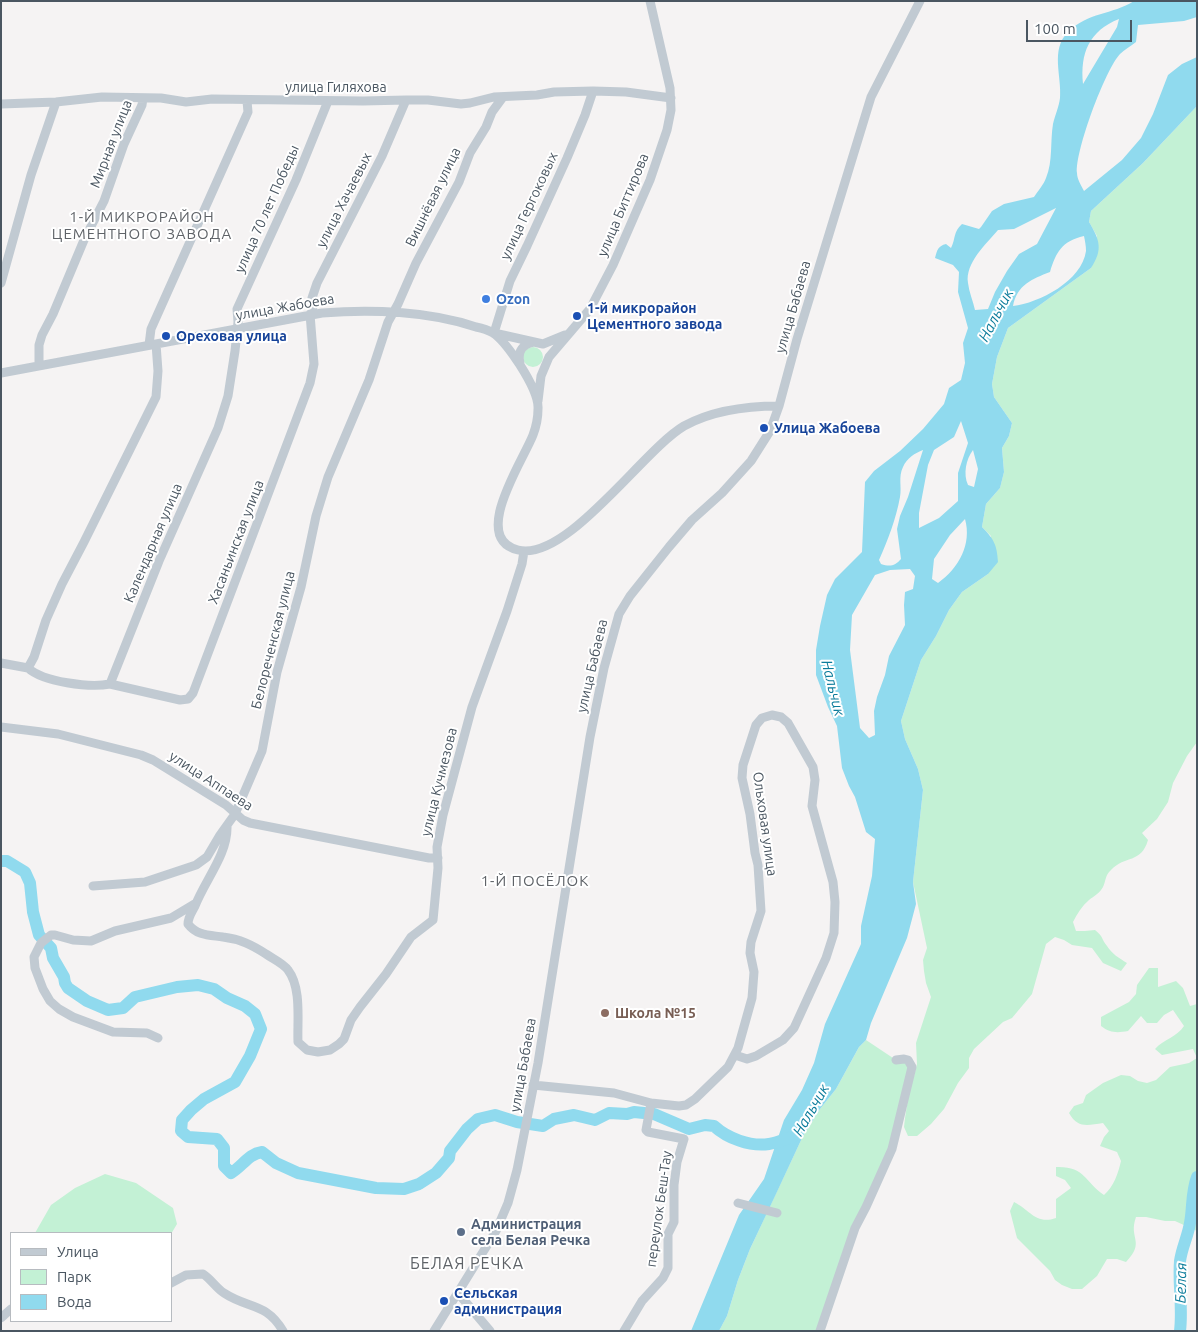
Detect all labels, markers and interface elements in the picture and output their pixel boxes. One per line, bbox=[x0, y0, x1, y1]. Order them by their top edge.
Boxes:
scale bar bbox=[1028, 10, 1134, 42]
text: 100 m bbox=[1034, 20, 1076, 37]
street label: улица Гиляхова bbox=[285, 79, 387, 95]
street label: Мирная улица bbox=[86, 98, 136, 190]
street label: улица 70 лет Победы bbox=[231, 142, 303, 276]
street label: Вишнёвая улица bbox=[402, 145, 464, 249]
street label: улица Хачаевых bbox=[313, 149, 375, 251]
street label: улица Гергоковых bbox=[497, 149, 561, 263]
street label: улица Биттирова bbox=[594, 151, 652, 259]
district label: 1-Й МИКРОРАЙОН ЦЕМЕНТНОГО ЗАВОДА bbox=[50, 208, 234, 243]
street label: улица Бабаева bbox=[772, 259, 814, 355]
water label: Нальчик bbox=[975, 285, 1017, 345]
street label: улица Жабоева bbox=[234, 290, 336, 324]
place label: Ozon bbox=[496, 291, 530, 307]
marker: Ozon bbox=[480, 293, 492, 305]
place label: 1-й микрорайон Цементного завода bbox=[587, 300, 722, 332]
marker: 1-й микрорайон Цементного завода bbox=[571, 310, 583, 322]
place label: Ореховая улица bbox=[176, 328, 287, 344]
marker: Ореховая улица bbox=[160, 330, 172, 342]
place label: Улица Жабоева bbox=[774, 420, 880, 436]
marker: Улица Жабоева bbox=[758, 422, 770, 434]
street label: Хасаньинская улица bbox=[205, 478, 267, 606]
street label: Календарная улица bbox=[120, 481, 186, 605]
street label: Белореченская улица bbox=[248, 569, 298, 711]
street label: улица Бабаева bbox=[573, 618, 611, 714]
water label: Нальчик bbox=[817, 658, 849, 718]
street label: улица Кучмезова bbox=[417, 726, 461, 838]
street label: улица Аппаева bbox=[166, 748, 256, 814]
street label: Ольховая улица bbox=[749, 771, 781, 877]
district label: 1-Й ПОСЁЛОК bbox=[479, 872, 591, 890]
place label: Школа №15 bbox=[615, 1005, 696, 1021]
marker: Школа №15 bbox=[599, 1007, 611, 1019]
street label: улица Бабаева bbox=[506, 1017, 540, 1113]
water label: Нальчик bbox=[789, 1081, 833, 1139]
street label: переулок Беш-Тау bbox=[643, 1150, 675, 1268]
place label: Администрация села Белая Речка bbox=[471, 1216, 590, 1248]
marker: Администрация села Белая Речка bbox=[455, 1226, 467, 1238]
legend bbox=[10, 1232, 172, 1322]
text: Улица bbox=[57, 1243, 99, 1260]
district label: БЕЛАЯ РЕЧКА bbox=[409, 1254, 525, 1274]
water label: Белая bbox=[1172, 1263, 1190, 1303]
text: Парк bbox=[57, 1268, 92, 1285]
place label: Сельская администрация bbox=[454, 1285, 562, 1318]
text: Вода bbox=[57, 1293, 92, 1310]
marker: Сельская администрация bbox=[438, 1295, 450, 1307]

